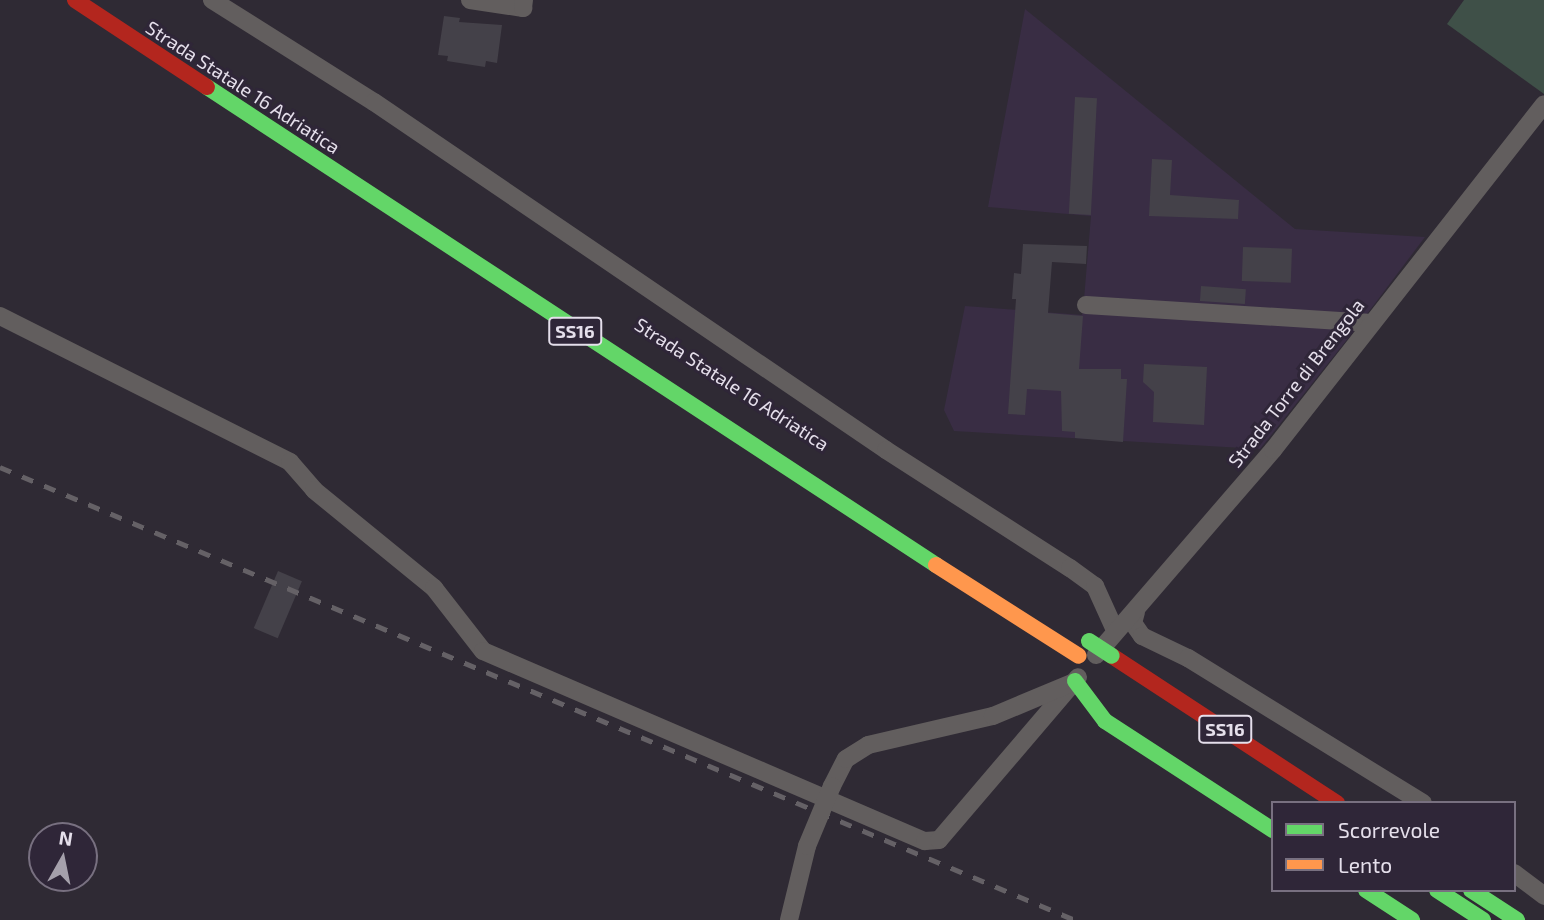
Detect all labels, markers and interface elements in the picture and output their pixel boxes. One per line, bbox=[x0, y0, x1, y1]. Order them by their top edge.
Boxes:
street label: Strada Statale 16 Adriatica bbox=[142, 16, 344, 158]
street label: Strada Torre di Brengola bbox=[1223, 294, 1369, 472]
street label: Strada Statale 16 Adriatica bbox=[631, 313, 833, 455]
road number: SS16 bbox=[547, 316, 603, 346]
road number: SS16 bbox=[1197, 714, 1253, 744]
legend bbox=[1271, 801, 1516, 892]
text: Scorrevole bbox=[1338, 817, 1440, 842]
north arrow bbox=[28, 822, 98, 892]
text: N bbox=[57, 825, 75, 850]
text: Lento bbox=[1338, 852, 1392, 877]

